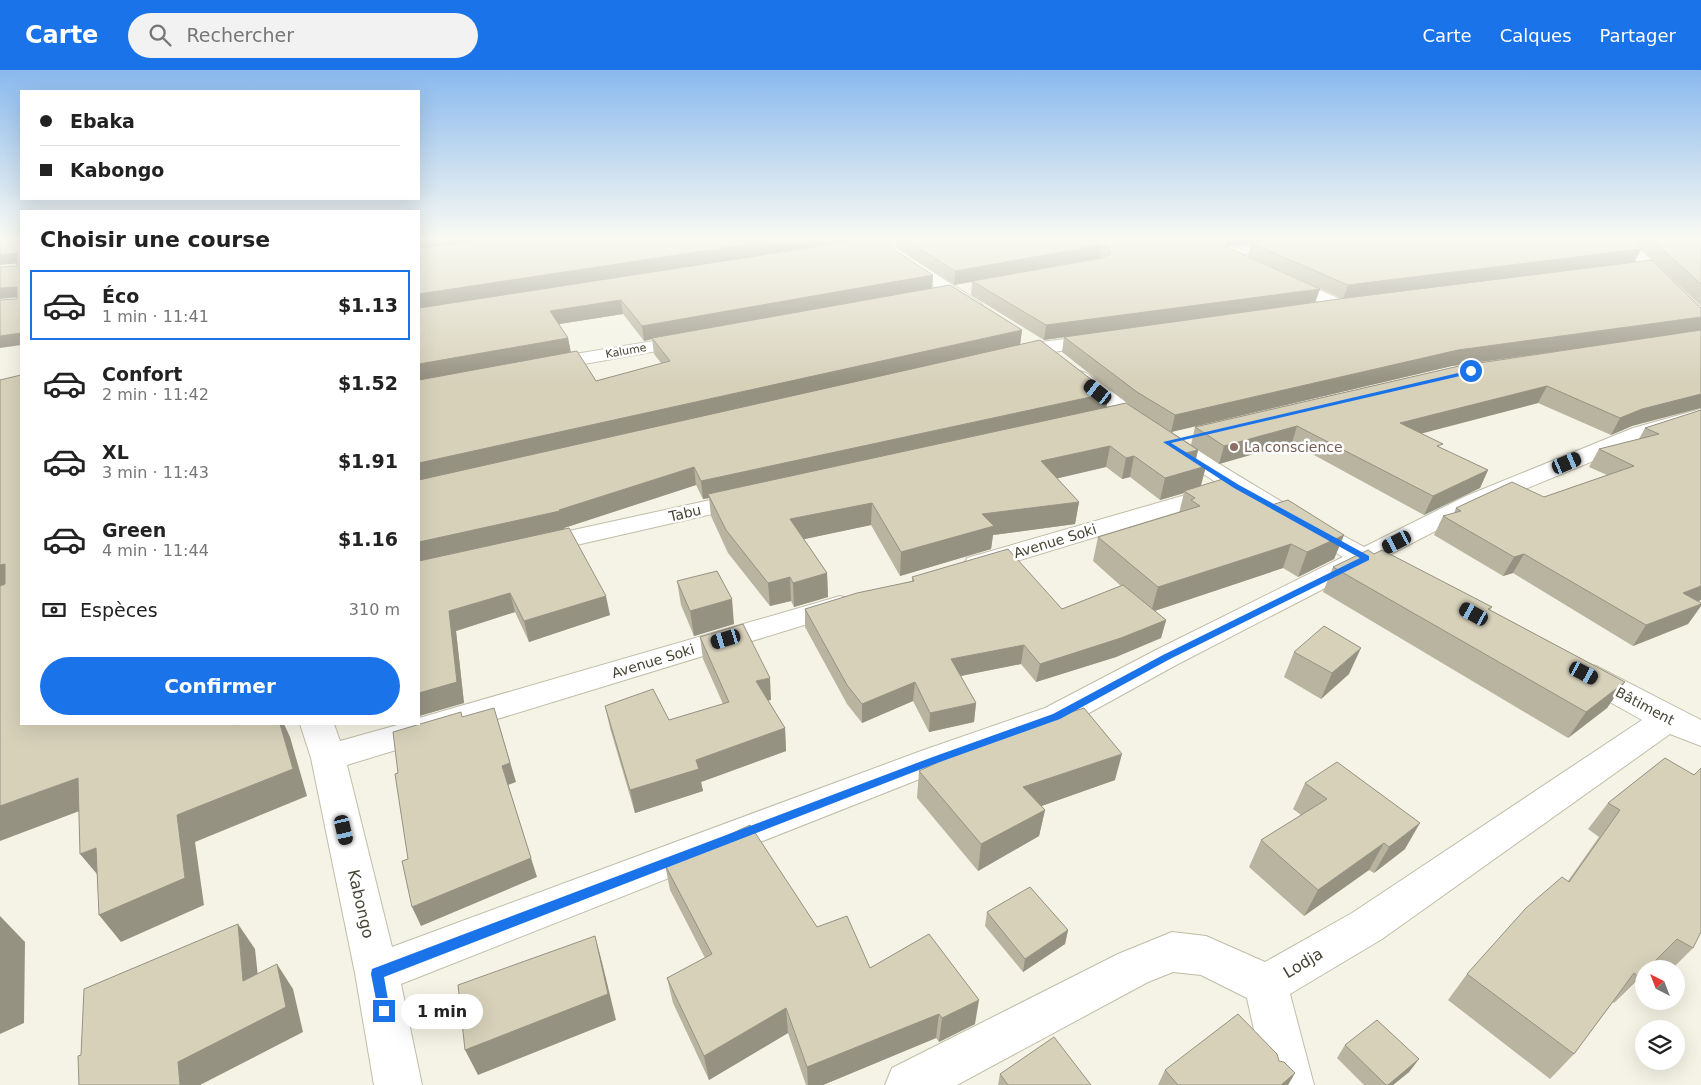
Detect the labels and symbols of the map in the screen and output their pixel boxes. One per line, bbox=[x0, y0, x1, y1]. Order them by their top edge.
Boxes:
street label: Kalume bbox=[605, 341, 648, 361]
route start bbox=[1460, 360, 1482, 382]
car bbox=[1081, 377, 1114, 407]
place label: La conscience bbox=[1244, 439, 1343, 455]
marker: La conscience bbox=[1228, 441, 1240, 453]
car bbox=[1550, 450, 1583, 476]
street label: Tabu bbox=[666, 502, 703, 525]
street label: Avenue Soki bbox=[1012, 521, 1098, 561]
car bbox=[1380, 529, 1413, 555]
car bbox=[1457, 600, 1490, 628]
car bbox=[709, 627, 742, 651]
street label: Avenue Soki bbox=[610, 641, 696, 681]
car bbox=[1567, 659, 1600, 687]
street label: Bâtiment bbox=[1613, 684, 1678, 728]
car bbox=[333, 814, 354, 846]
street label: Kabongo bbox=[344, 868, 378, 940]
street label: Lodja bbox=[1280, 944, 1326, 982]
north arrow bbox=[1635, 960, 1685, 1010]
callout: 1 min bbox=[402, 994, 484, 1028]
route end bbox=[373, 1000, 395, 1022]

